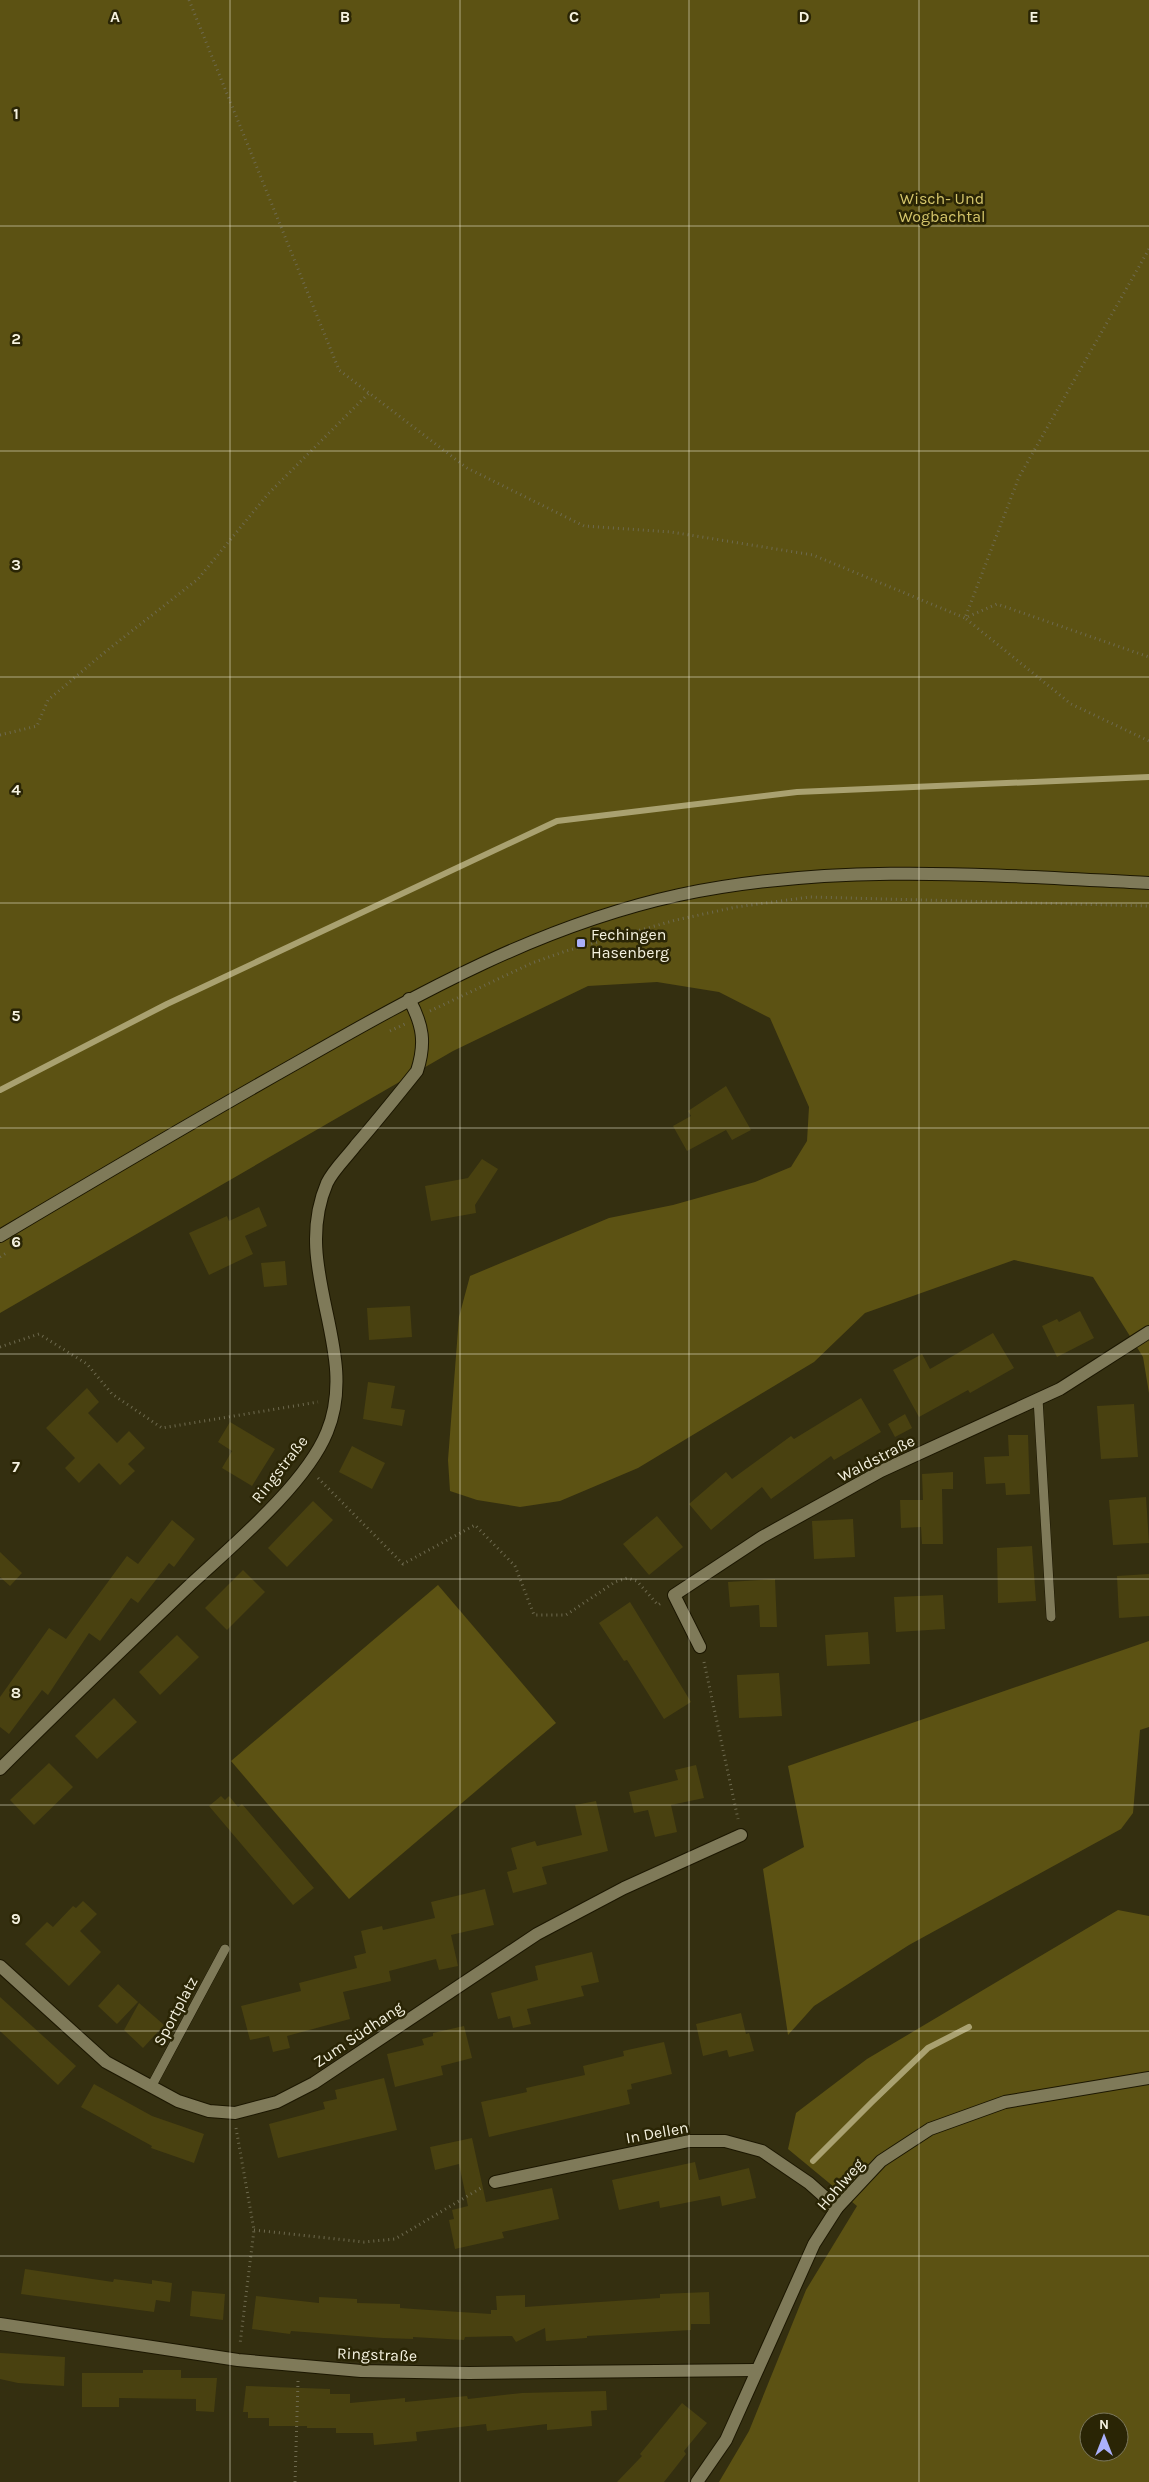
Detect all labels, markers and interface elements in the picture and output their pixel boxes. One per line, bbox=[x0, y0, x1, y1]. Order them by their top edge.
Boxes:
text: A bbox=[110, 7, 120, 26]
text: B bbox=[340, 7, 350, 26]
text: C bbox=[569, 7, 579, 26]
text: D bbox=[799, 7, 810, 26]
text: E bbox=[1029, 7, 1039, 26]
text: 1 bbox=[13, 104, 19, 123]
park label: Wisch- Und Wogbachtal bbox=[898, 189, 986, 226]
text: 2 bbox=[11, 329, 21, 348]
text: 3 bbox=[11, 555, 21, 574]
text: 4 bbox=[11, 780, 21, 799]
place label: Fechingen Hasenberg bbox=[591, 925, 669, 962]
marker: Fechingen Hasenberg bbox=[575, 937, 587, 949]
text: 5 bbox=[11, 1006, 21, 1025]
text: 6 bbox=[11, 1232, 21, 1251]
street label: Waldstraße bbox=[835, 1431, 918, 1486]
street label: Ringstraße bbox=[247, 1432, 312, 1507]
text: 7 bbox=[12, 1457, 20, 1476]
text: 8 bbox=[11, 1683, 21, 1702]
text: 9 bbox=[11, 1909, 21, 1928]
street label: Sportplatz bbox=[149, 1973, 202, 2049]
street label: Zum Südhang bbox=[310, 1997, 407, 2071]
street label: In Dellen bbox=[624, 2118, 690, 2147]
street label: Hohlweg bbox=[813, 2155, 868, 2214]
street label: Ringstraße bbox=[337, 2344, 417, 2365]
north arrow bbox=[1079, 2412, 1129, 2462]
text: N bbox=[1099, 2416, 1109, 2433]

